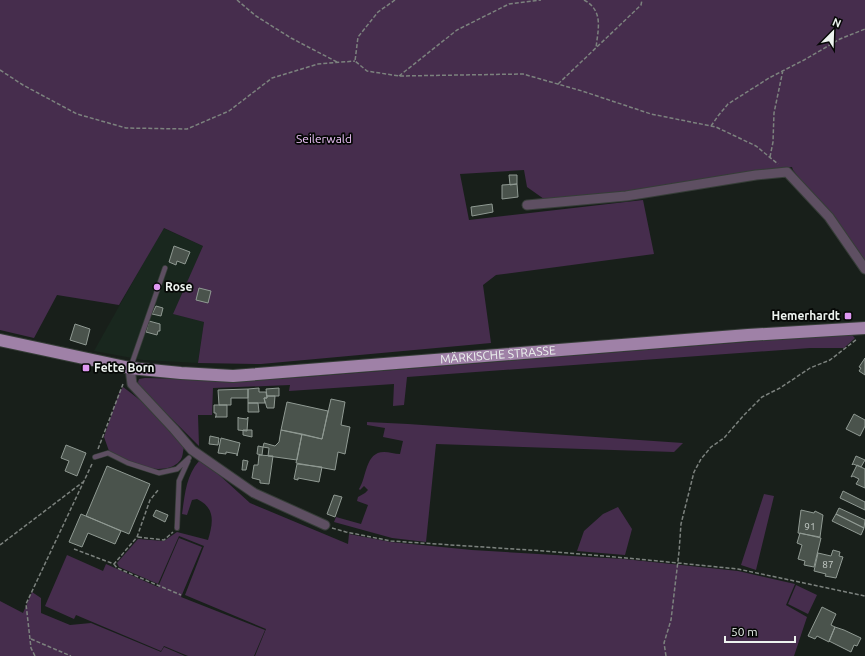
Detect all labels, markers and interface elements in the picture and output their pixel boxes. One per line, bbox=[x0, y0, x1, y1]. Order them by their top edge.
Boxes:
north arrow bbox=[813, 12, 853, 52]
text: N bbox=[831, 16, 843, 30]
park label: Seilerwald bbox=[296, 132, 352, 145]
place label: Rose bbox=[165, 280, 193, 293]
marker: Rose bbox=[152, 282, 162, 292]
place label: Hemerhardt bbox=[771, 309, 840, 322]
marker: Hemerhardt bbox=[843, 311, 853, 321]
street label: MÄRKISCHE STRASSE bbox=[440, 343, 556, 365]
place label: Fette Born bbox=[94, 361, 155, 374]
marker: Fette Born bbox=[81, 363, 91, 373]
house number: 91 bbox=[804, 521, 816, 532]
house number: 87 bbox=[822, 559, 834, 570]
scale bar bbox=[725, 618, 795, 644]
text: 50 m bbox=[731, 625, 758, 638]

